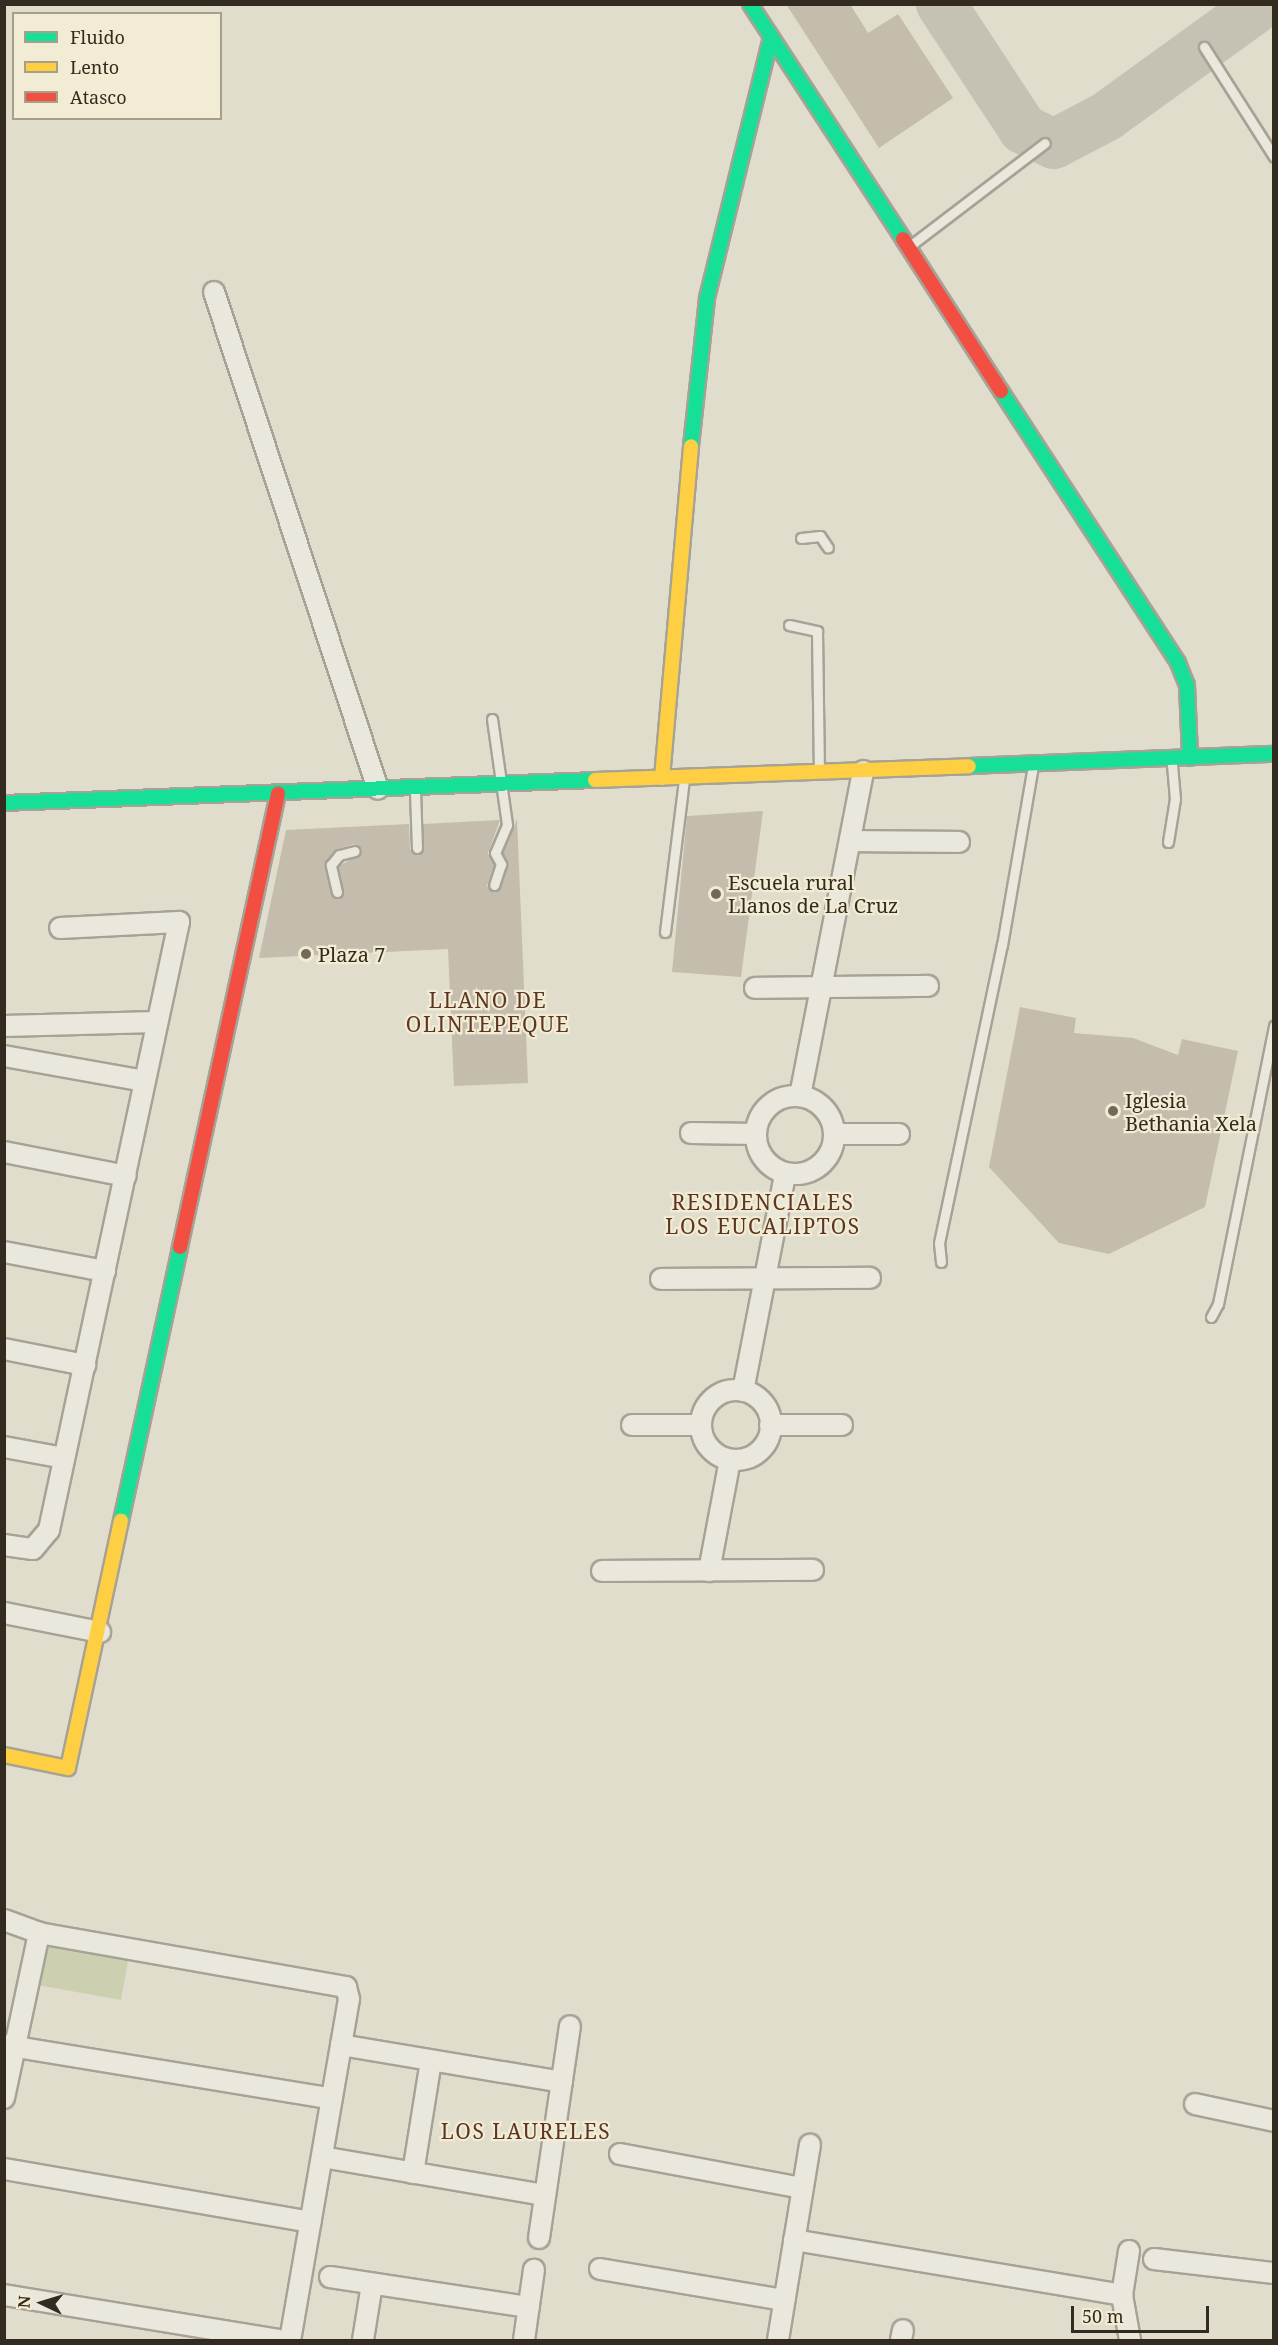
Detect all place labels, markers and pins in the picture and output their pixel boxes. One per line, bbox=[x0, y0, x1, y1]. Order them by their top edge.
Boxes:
place label: Escuela rural Llanos de La Cruz bbox=[728, 870, 898, 917]
marker: Escuela rural Llanos de La Cruz bbox=[709, 887, 723, 901]
place label: Plaza 7 bbox=[318, 942, 385, 966]
marker: Plaza 7 bbox=[299, 947, 313, 961]
place label: Iglesia Bethania Xela bbox=[1125, 1088, 1257, 1135]
marker: Iglesia Bethania Xela bbox=[1106, 1104, 1120, 1118]

